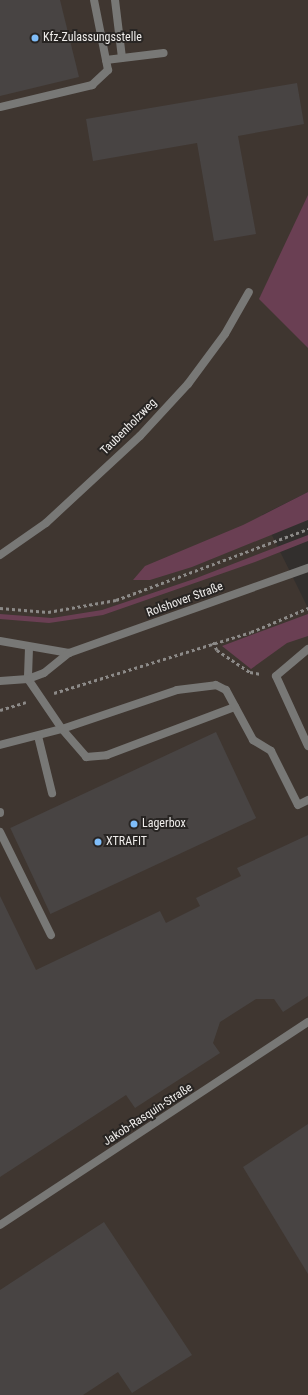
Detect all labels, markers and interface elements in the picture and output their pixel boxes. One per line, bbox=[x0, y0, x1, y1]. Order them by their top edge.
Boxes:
place label: Kfz-Zulassungsstelle bbox=[43, 31, 142, 45]
marker: Kfz-Zulassungsstelle bbox=[30, 33, 40, 43]
street label: Taubenholzweg bbox=[98, 396, 160, 458]
street label: Rolshover Straße bbox=[145, 580, 225, 620]
place label: Lagerbox bbox=[142, 817, 186, 831]
marker: Lagerbox bbox=[129, 819, 139, 829]
place label: XTRAFIT bbox=[106, 835, 147, 849]
marker: XTRAFIT bbox=[93, 837, 103, 847]
street label: Jakob-Rasquin-Straße bbox=[101, 1081, 195, 1149]

